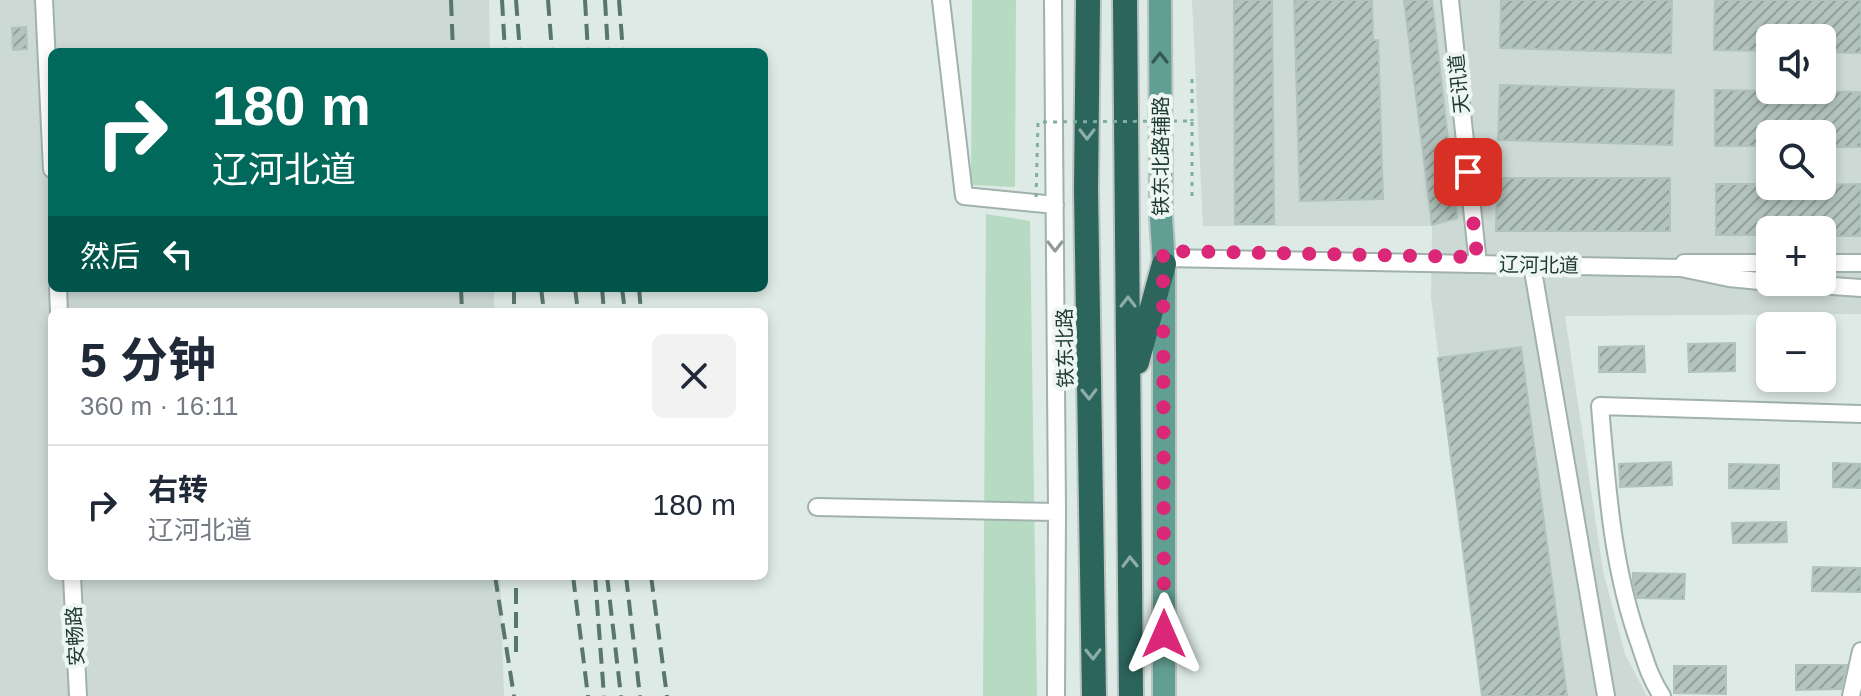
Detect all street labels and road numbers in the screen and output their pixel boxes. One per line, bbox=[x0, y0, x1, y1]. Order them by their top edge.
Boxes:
street label: 天讯道 bbox=[1445, 53, 1473, 115]
street label: 铁东北路辅路 bbox=[1150, 96, 1172, 216]
street label: 辽河北道 bbox=[1499, 253, 1579, 277]
street label: 铁东北路 bbox=[1053, 308, 1077, 388]
street label: 安畅路 bbox=[62, 605, 88, 667]

